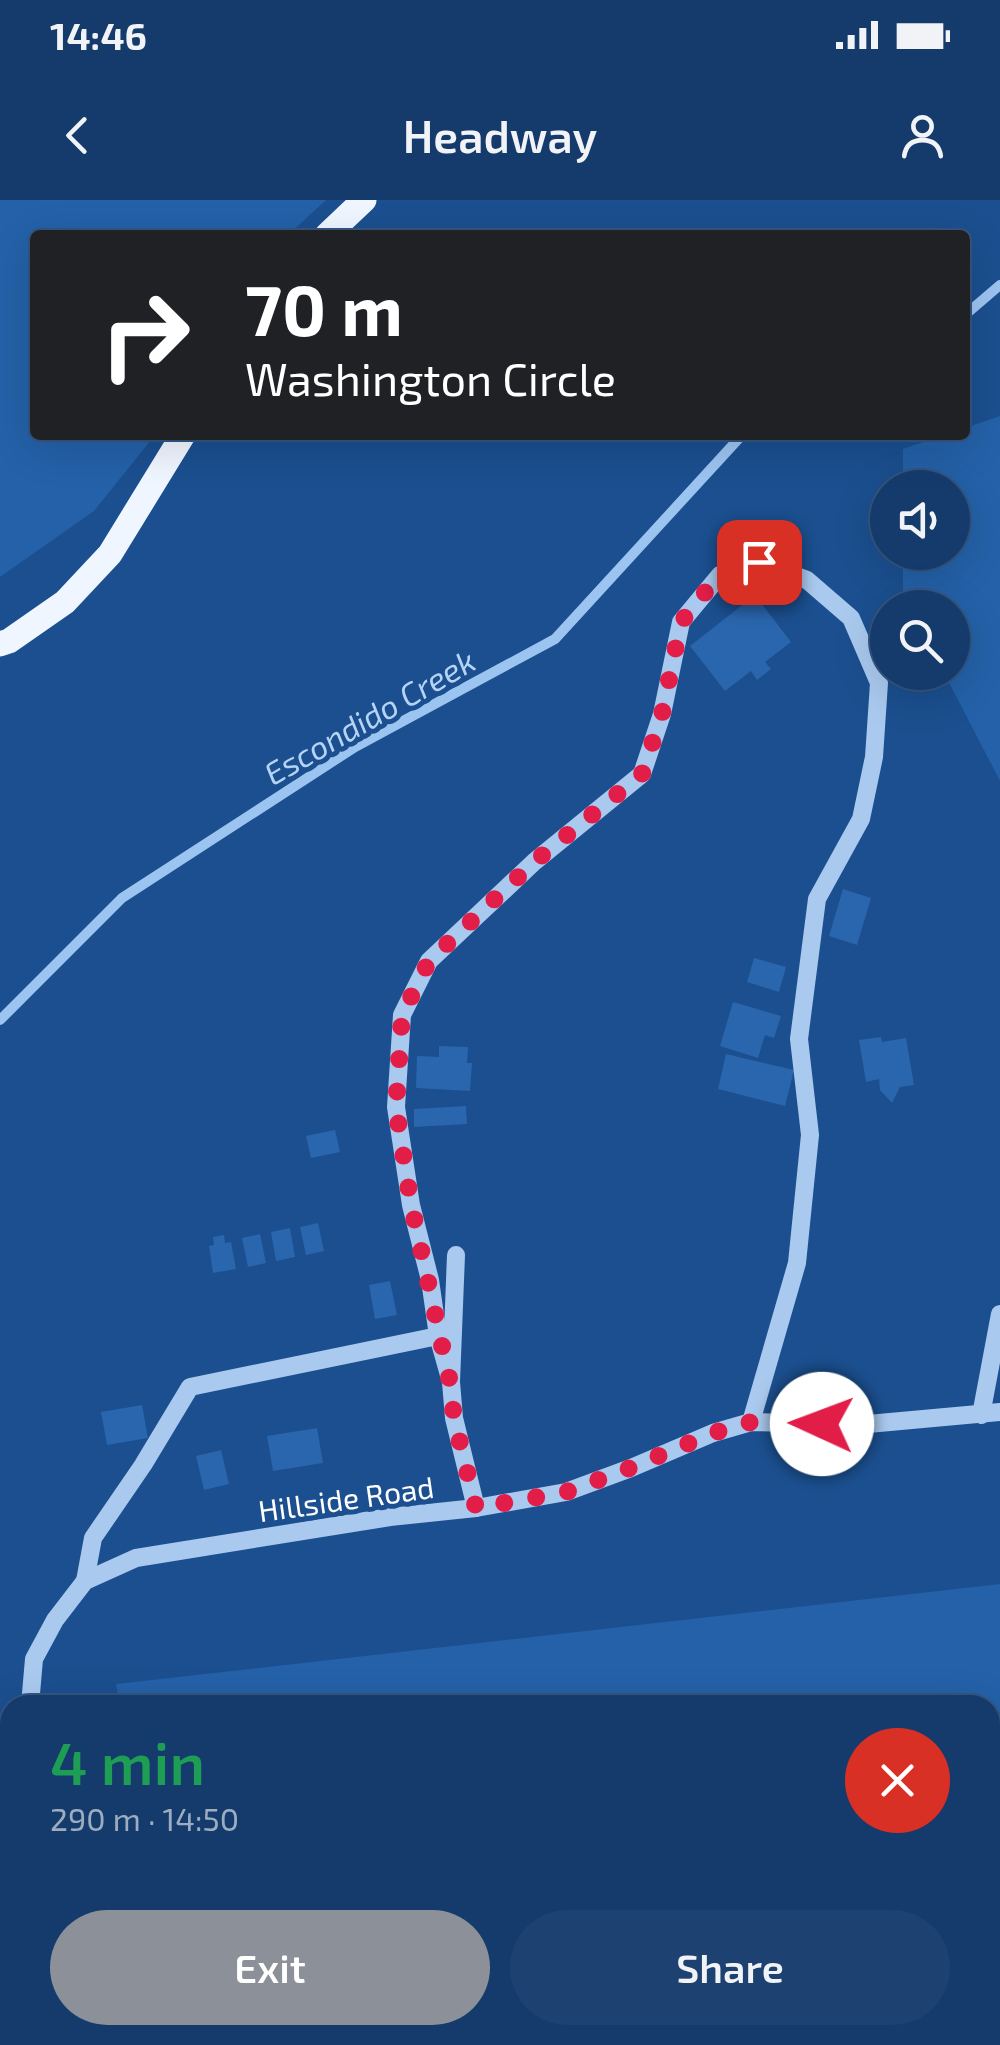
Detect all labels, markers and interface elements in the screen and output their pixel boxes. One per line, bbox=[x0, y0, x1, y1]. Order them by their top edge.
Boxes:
text: 14:46 bbox=[50, 12, 147, 58]
icon: back bbox=[50, 108, 105, 163]
text: Headway bbox=[403, 108, 597, 162]
icon: person bbox=[895, 108, 950, 163]
text: 70 m bbox=[245, 266, 403, 350]
icon: right bbox=[80, 270, 210, 400]
text: Washington Circle bbox=[245, 351, 616, 405]
map controls bbox=[870, 470, 970, 690]
button: sound bbox=[870, 470, 970, 570]
pin bbox=[717, 520, 802, 605]
icon: arrive bbox=[732, 535, 787, 590]
button: search bbox=[870, 590, 970, 690]
water label: Escondido Creek bbox=[257, 640, 481, 792]
position arrow bbox=[770, 1372, 874, 1476]
street label: Hillside Road bbox=[256, 1468, 436, 1528]
text: 4 min bbox=[50, 1725, 205, 1797]
button: close bbox=[845, 1728, 950, 1833]
text: 290 m · 14:50 bbox=[50, 1799, 239, 1837]
button: Exit bbox=[50, 1910, 490, 2025]
button: Share bbox=[510, 1910, 950, 2025]

